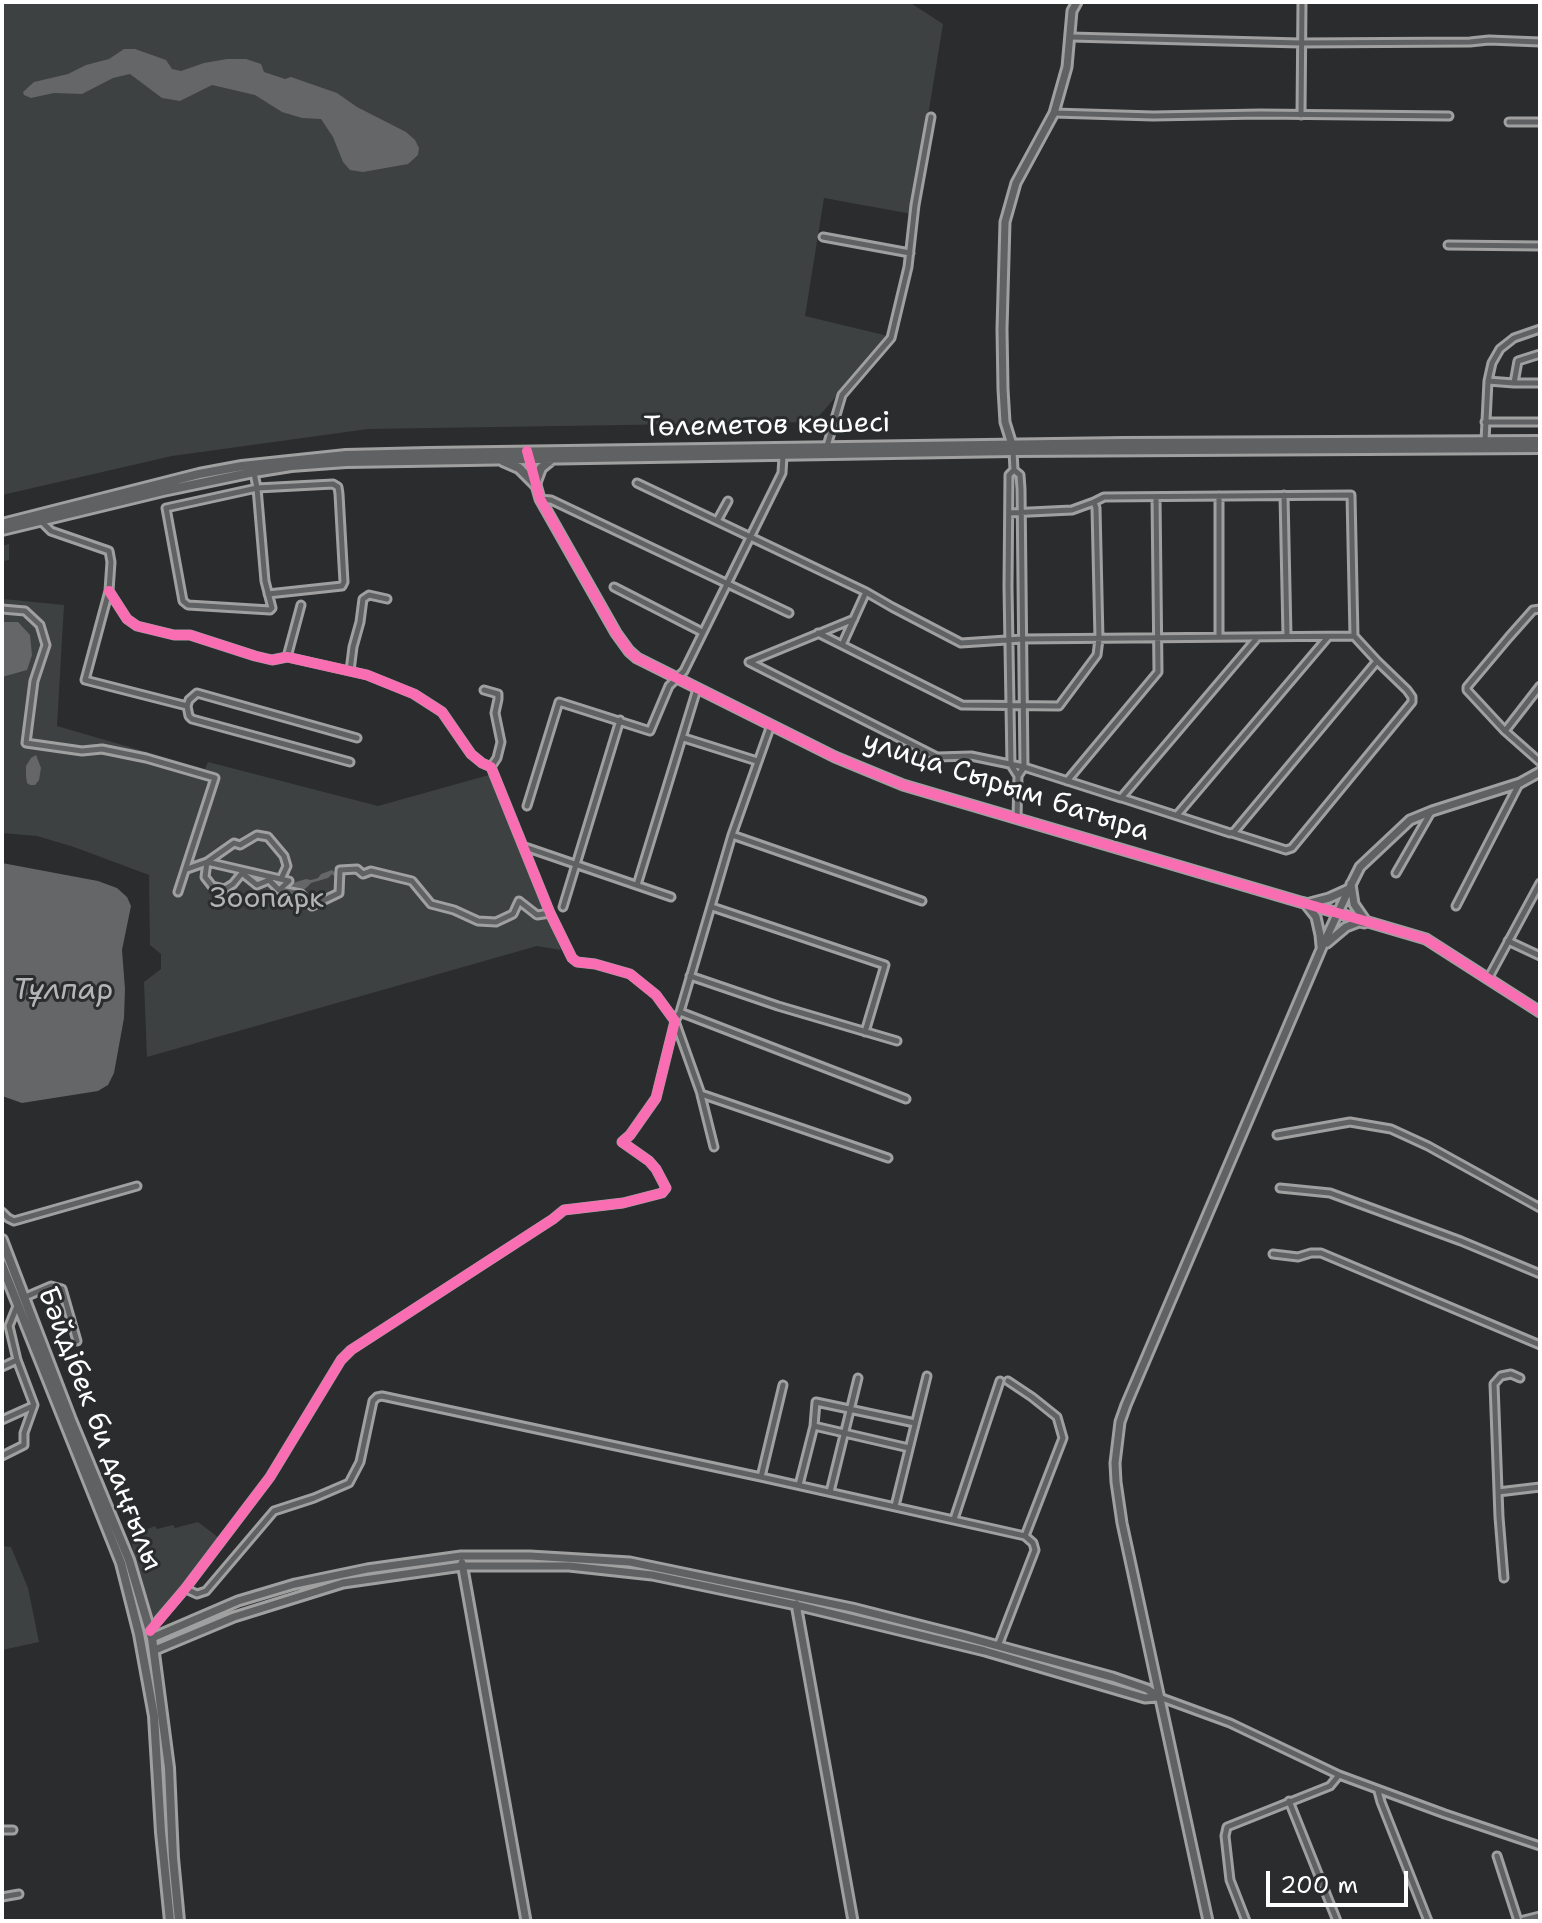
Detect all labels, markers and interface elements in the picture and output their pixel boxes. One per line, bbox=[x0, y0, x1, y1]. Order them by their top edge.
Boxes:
street label: Төлеметов көшесі bbox=[643, 407, 891, 445]
street label: улица Сырым батыра bbox=[858, 725, 1154, 849]
park label: Зоопарк bbox=[210, 883, 324, 917]
water label: Тұлпар bbox=[13, 973, 113, 1009]
street label: Бәйдібек би даңғылы bbox=[29, 1282, 169, 1576]
scale bar bbox=[1270, 1855, 1412, 1905]
text: 200 m bbox=[1280, 1869, 1358, 1901]

